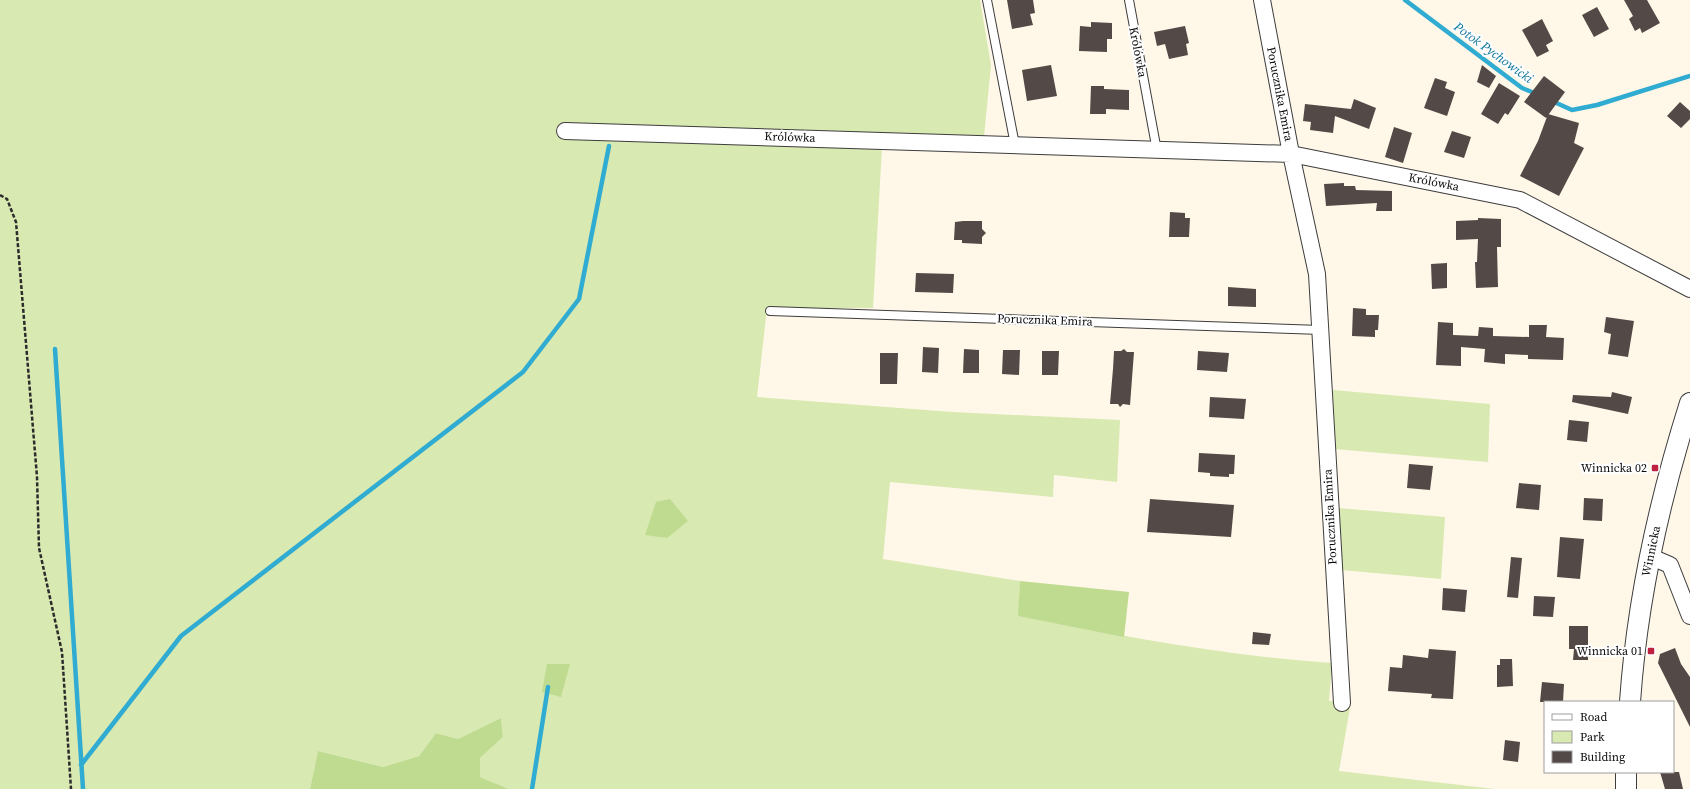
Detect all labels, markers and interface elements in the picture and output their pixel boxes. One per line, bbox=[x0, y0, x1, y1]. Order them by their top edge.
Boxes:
water label: Potok Pychowicki bbox=[1450, 17, 1537, 87]
street label: Królówka bbox=[1125, 25, 1151, 80]
street label: Porucznika Emira bbox=[1263, 46, 1297, 143]
street label: Królówka bbox=[764, 128, 817, 146]
street label: Królówka bbox=[1407, 169, 1462, 195]
street label: Porucznika Emira bbox=[997, 310, 1094, 330]
place label: Winnicka 02 bbox=[1581, 460, 1647, 476]
marker: Winnicka 02 bbox=[1650, 463, 1660, 473]
street label: Porucznika Emira bbox=[1319, 468, 1340, 565]
street label: Winnicka bbox=[1638, 523, 1664, 578]
place label: Winnicka 01 bbox=[1577, 643, 1643, 659]
marker: Winnicka 01 bbox=[1646, 646, 1656, 656]
legend bbox=[1544, 701, 1674, 773]
text: Road bbox=[1580, 709, 1607, 725]
text: Park bbox=[1580, 729, 1605, 745]
text: Building bbox=[1580, 749, 1625, 765]

